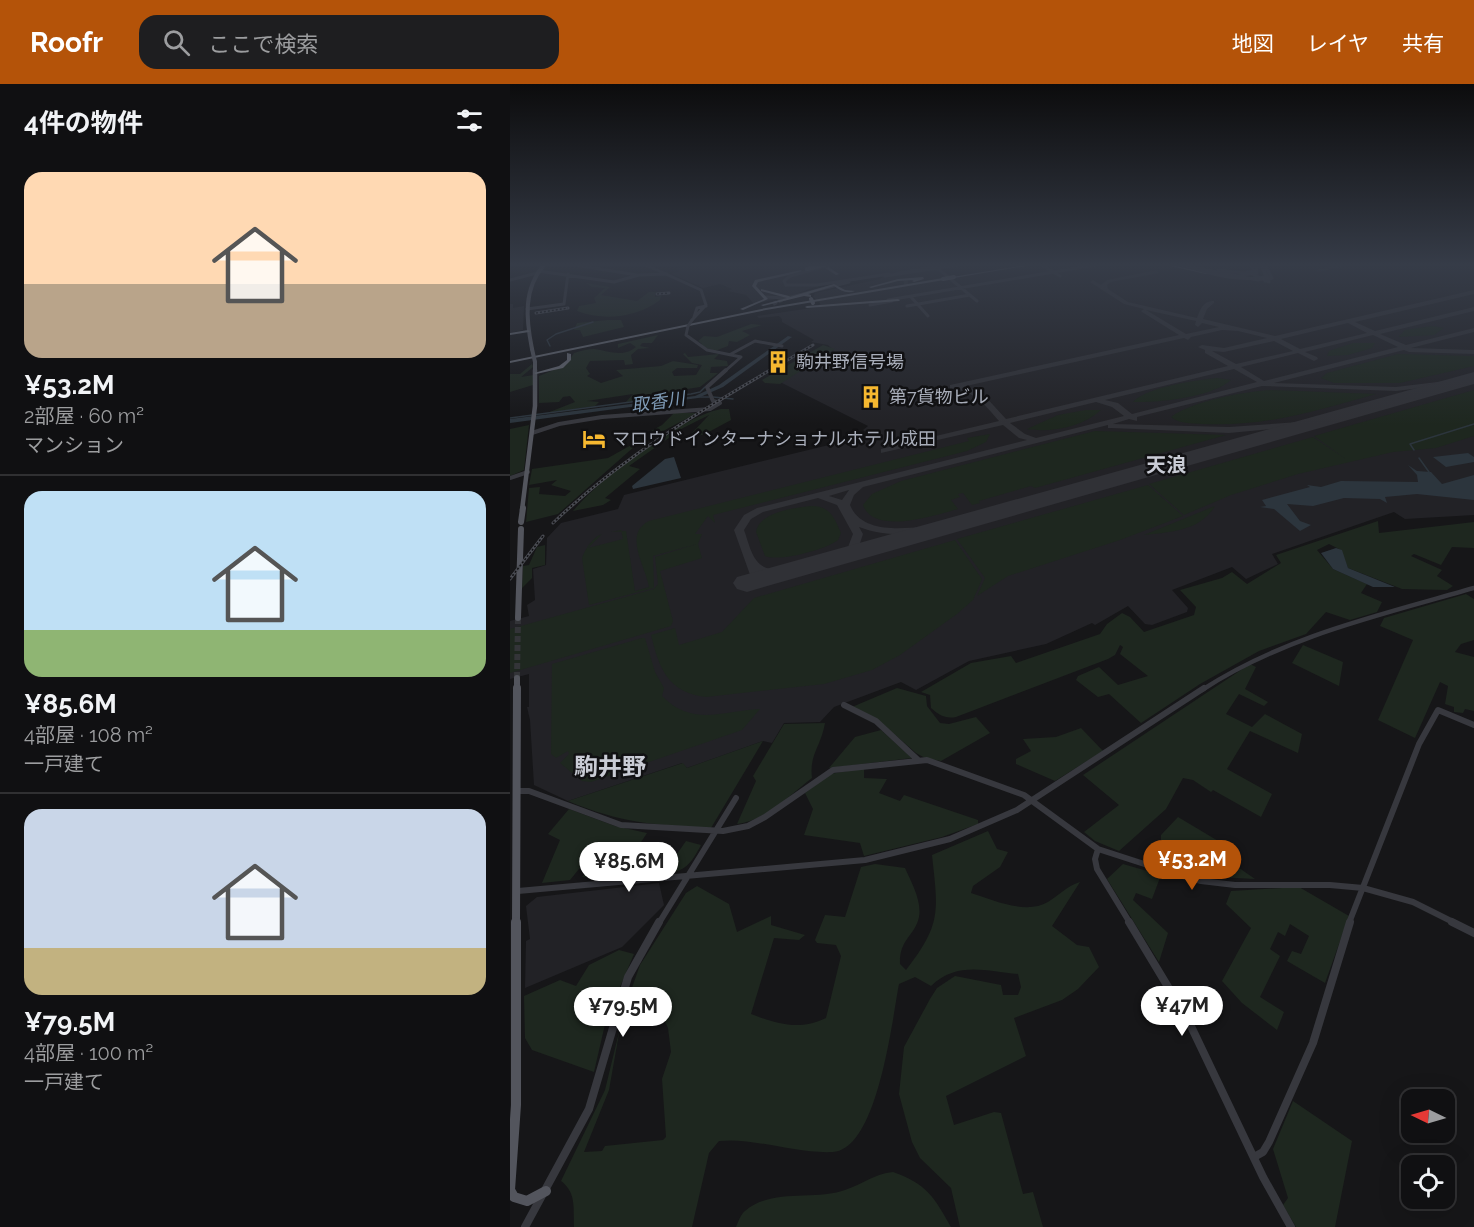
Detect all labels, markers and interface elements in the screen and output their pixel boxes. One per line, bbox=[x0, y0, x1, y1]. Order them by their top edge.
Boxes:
search box bbox=[139, 15, 559, 69]
text: Roofr bbox=[30, 26, 103, 59]
icon: search bbox=[160, 26, 193, 59]
text: ここで検索 bbox=[208, 31, 318, 57]
text: 地図 bbox=[1232, 31, 1274, 56]
text: レイヤ bbox=[1307, 31, 1369, 56]
text: 共有 bbox=[1402, 31, 1444, 56]
icon: filters bbox=[453, 104, 486, 137]
text: 4件の物件 bbox=[24, 108, 143, 138]
icon: home bbox=[201, 211, 309, 319]
building icon: 駒井野信号場 bbox=[765, 349, 791, 375]
place label: 駒井野信号場 bbox=[796, 351, 904, 372]
text: ¥53.2M bbox=[24, 370, 114, 400]
building icon: 第7貨物ビル bbox=[858, 384, 884, 410]
place label: 第7貨物ビル bbox=[889, 386, 989, 407]
water label: 取香川 bbox=[630, 387, 688, 416]
text: 2部屋 · 60 m² bbox=[24, 404, 144, 428]
hotel icon: マロウドインターナショナルホテル成田 bbox=[581, 426, 607, 452]
place label: マロウドインターナショナルホテル成田 bbox=[612, 428, 936, 449]
text: マンション bbox=[24, 433, 124, 457]
district label: 天浪 bbox=[1146, 453, 1186, 477]
icon: home bbox=[201, 530, 309, 638]
text: ¥85.6M bbox=[24, 689, 117, 719]
text: 4部屋 · 108 m² bbox=[24, 723, 153, 747]
text: 一戸建て bbox=[24, 752, 104, 776]
district label: 駒井野 bbox=[574, 752, 646, 781]
pin: ¥53.2M bbox=[1143, 840, 1241, 891]
pin: ¥85.6M bbox=[580, 842, 678, 893]
text: ¥53.2M bbox=[1157, 847, 1227, 871]
icon: home bbox=[201, 848, 309, 956]
text: ¥85.6M bbox=[593, 849, 665, 873]
pin: ¥47M bbox=[1146, 986, 1218, 1037]
pin: ¥79.5M bbox=[574, 987, 672, 1038]
text: ¥47M bbox=[1155, 993, 1209, 1017]
text: ¥79.5M bbox=[588, 994, 658, 1018]
text: ¥79.5M bbox=[24, 1007, 115, 1037]
text: 4部屋 · 100 m² bbox=[24, 1041, 153, 1065]
text: 一戸建て bbox=[24, 1070, 104, 1094]
north arrow bbox=[1401, 1089, 1455, 1143]
map controls bbox=[1401, 1089, 1455, 1209]
button: locate bbox=[1401, 1155, 1455, 1209]

